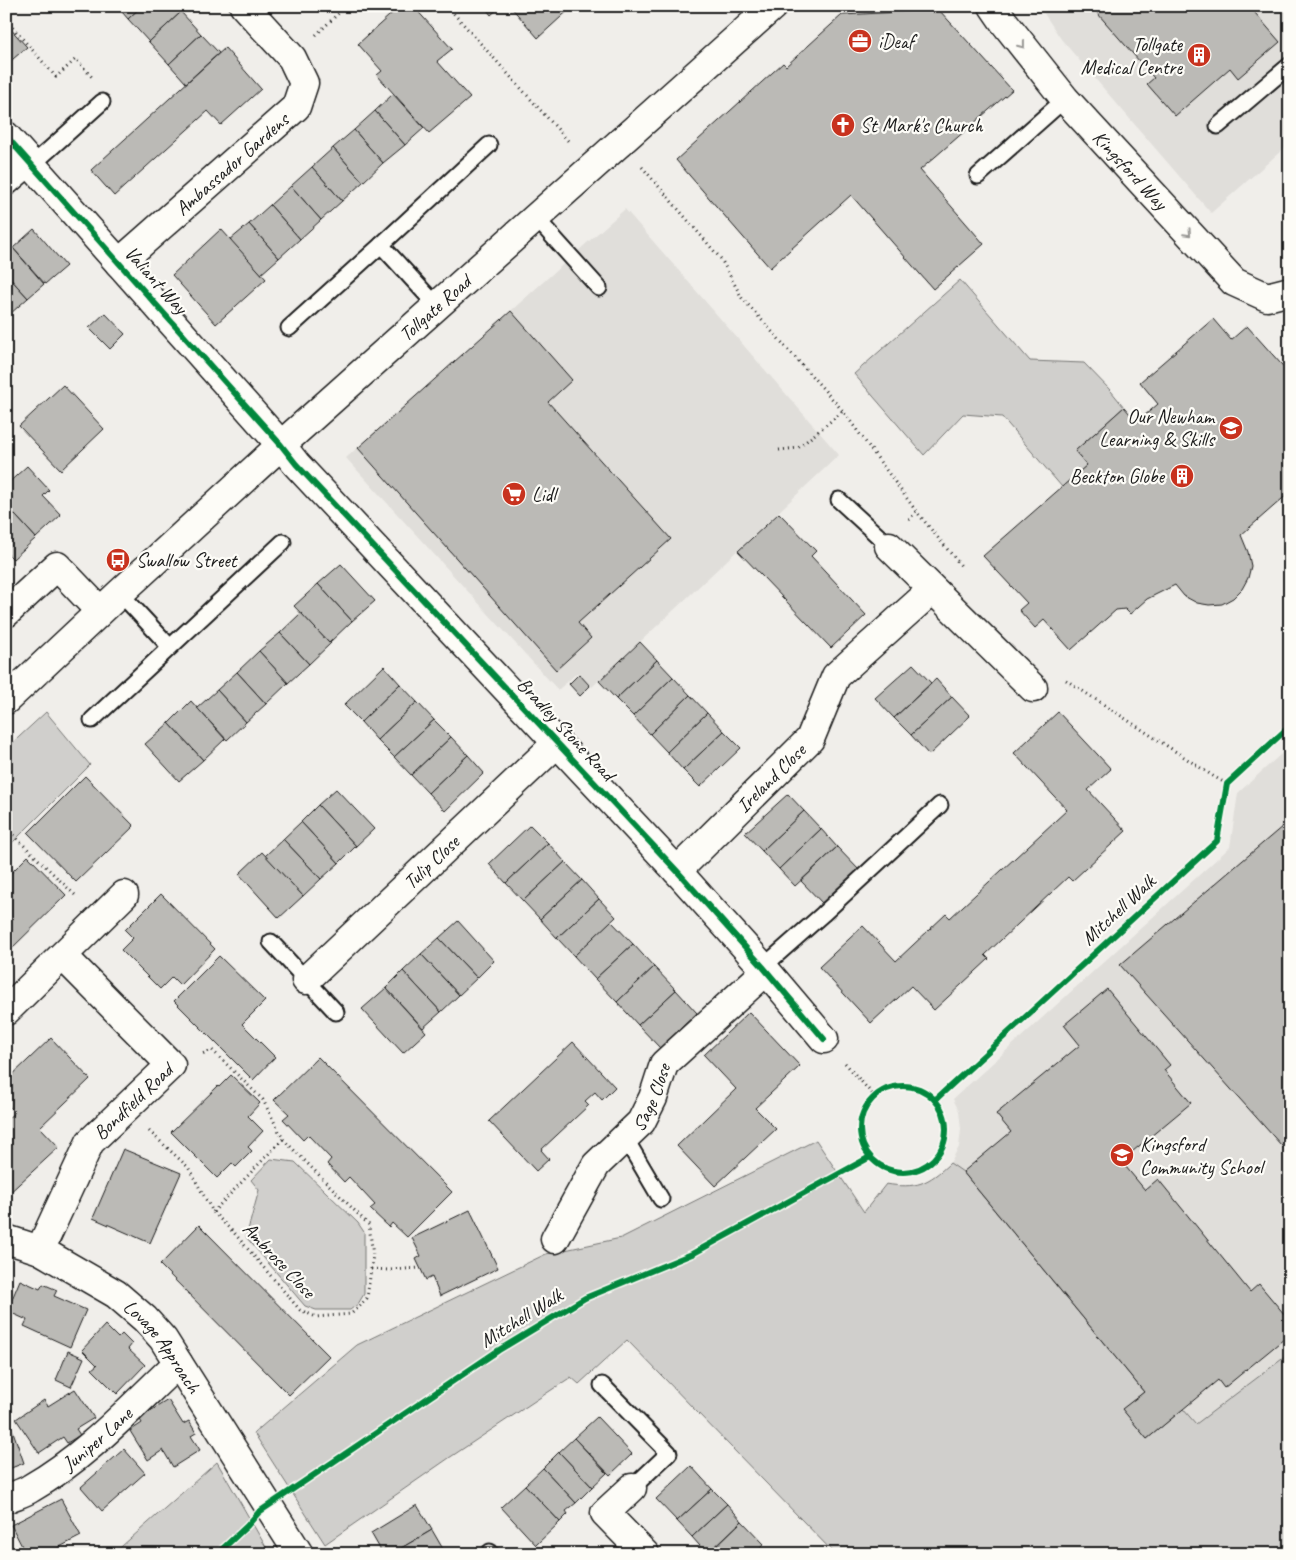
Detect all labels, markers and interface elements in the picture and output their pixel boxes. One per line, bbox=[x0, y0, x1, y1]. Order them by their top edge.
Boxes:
office icon: iDeaf bbox=[847, 28, 873, 54]
place label: iDeaf bbox=[878, 29, 918, 54]
place label: Tollgate Medical Centre bbox=[1081, 32, 1183, 80]
one-way arrow bbox=[1017, 39, 1025, 48]
building icon: Tollgate Medical Centre bbox=[1186, 42, 1212, 68]
street label: Ambassador Gardens bbox=[170, 106, 295, 221]
church icon: St Mark's Church bbox=[830, 112, 856, 138]
place label: St Mark's Church bbox=[860, 113, 983, 138]
street label: Kingsford Way bbox=[1088, 125, 1175, 216]
one-way arrow bbox=[1182, 227, 1191, 236]
street label: Valiant Way bbox=[119, 241, 194, 321]
street label: Tollgate Road bbox=[394, 267, 478, 346]
place label: Our Newham Learning & Skills bbox=[1099, 404, 1216, 452]
school or university icon: Our Newham Learning & Skills bbox=[1218, 415, 1244, 441]
building icon: Beckton Globe bbox=[1169, 463, 1195, 489]
place label: Beckton Globe bbox=[1070, 464, 1165, 489]
supermarket icon: Lidl bbox=[501, 481, 527, 507]
place label: Lidl bbox=[532, 482, 559, 507]
bus stop icon: Swallow Street bbox=[105, 547, 131, 573]
place label: Swallow Street bbox=[136, 548, 239, 573]
street label: Bradley Stone Road bbox=[512, 672, 622, 788]
street label: Ireland Close bbox=[731, 737, 812, 818]
street label: Tulip Close bbox=[398, 828, 465, 894]
street label: Mitchell Walk bbox=[1076, 868, 1162, 951]
street label: Bondfield Road bbox=[88, 1056, 180, 1145]
street label: Sage Close bbox=[627, 1059, 676, 1137]
place label: Kingsford Community School bbox=[1140, 1132, 1266, 1180]
school or university icon: Kingsford Community School bbox=[1109, 1142, 1135, 1168]
street label: Ambrose Close bbox=[237, 1217, 322, 1305]
street label: Mitchell Walk bbox=[475, 1282, 568, 1353]
street label: Lovage Approach bbox=[118, 1294, 208, 1399]
street label: Juniper Lane bbox=[56, 1400, 138, 1477]

